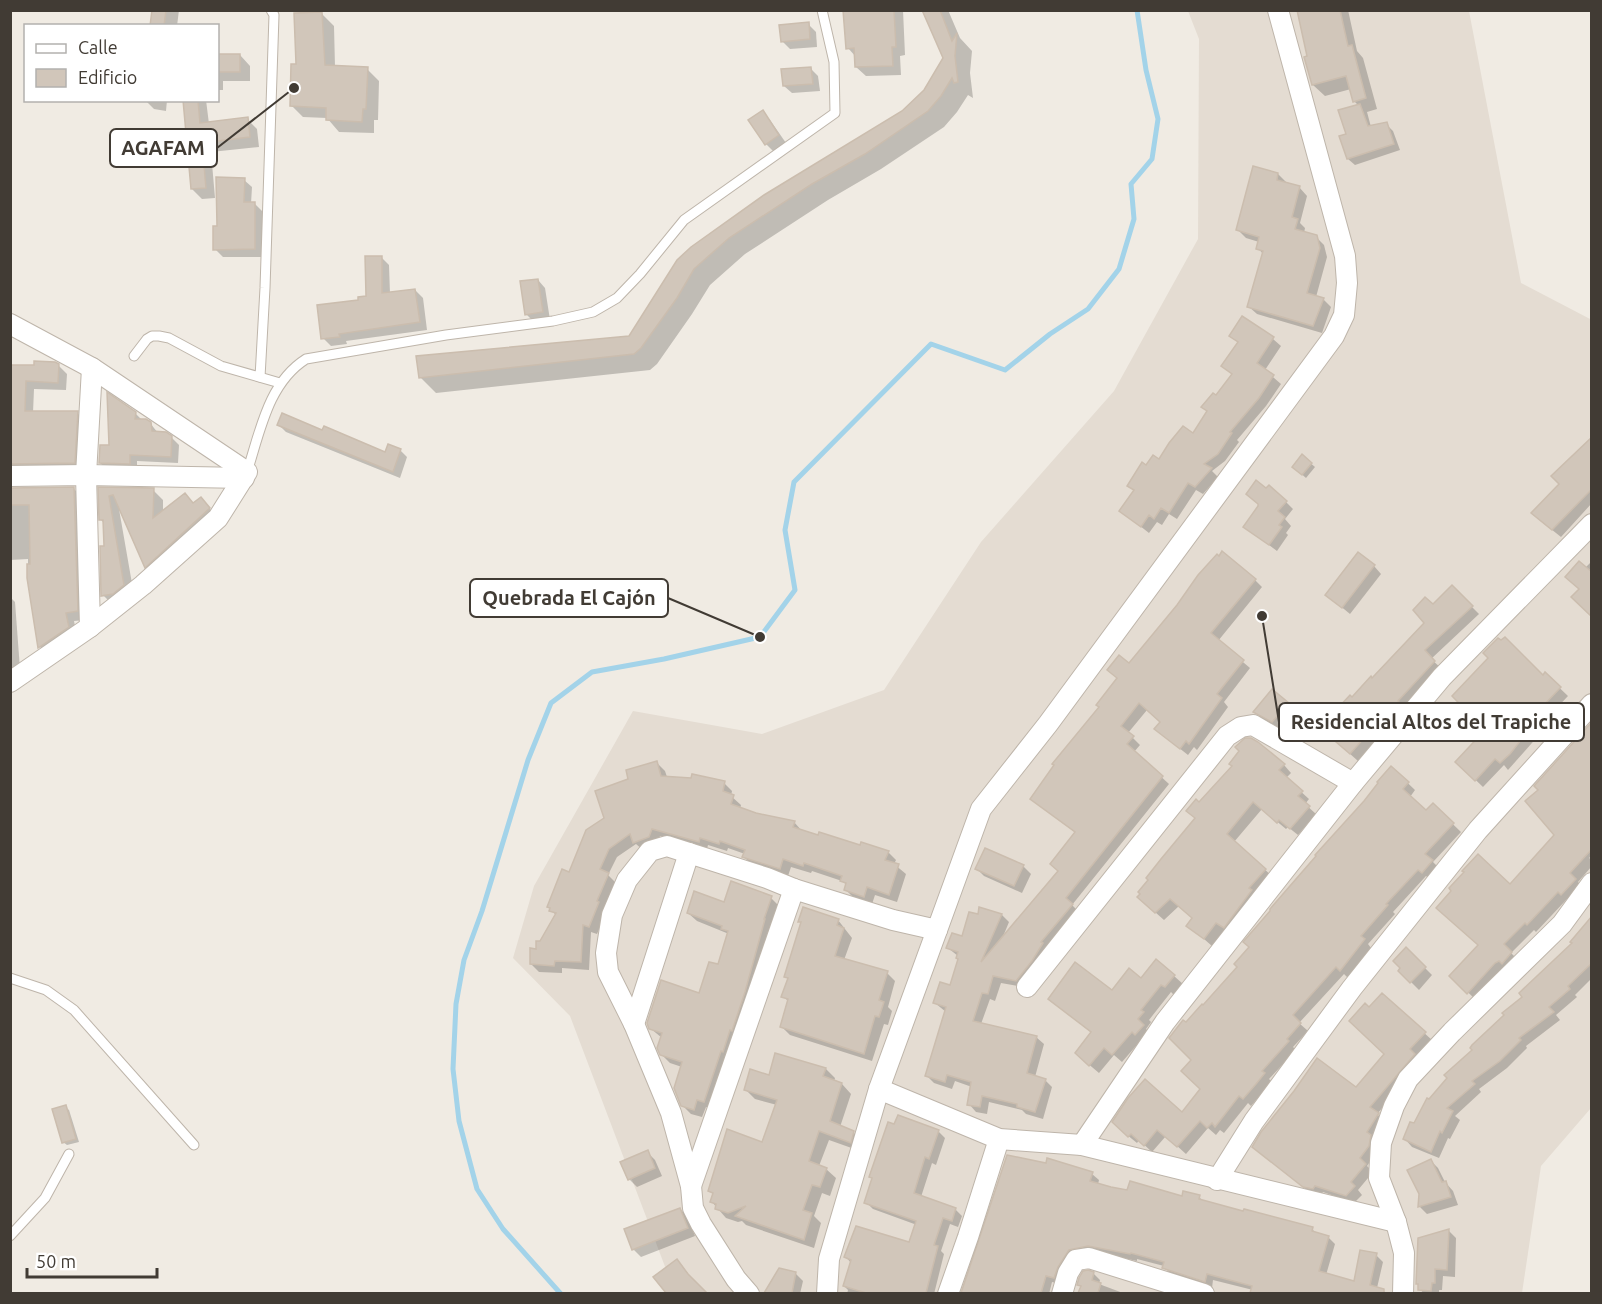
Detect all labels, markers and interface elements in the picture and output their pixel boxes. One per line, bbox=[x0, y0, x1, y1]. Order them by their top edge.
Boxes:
legend bbox=[24, 24, 219, 102]
text: Calle bbox=[78, 37, 118, 57]
text: Edificio bbox=[78, 67, 137, 87]
callout: AGAFAM bbox=[110, 129, 217, 167]
text: AGAFAM bbox=[121, 136, 205, 159]
callout: Quebrada El Cajón bbox=[470, 579, 668, 617]
text: Quebrada El Cajón bbox=[482, 586, 656, 609]
callout: Residencial Altos del Trapiche bbox=[1279, 703, 1584, 741]
text: Residencial Altos del Trapiche bbox=[1291, 710, 1571, 733]
scale bar bbox=[27, 1241, 158, 1279]
text: 50 m bbox=[36, 1251, 76, 1271]

